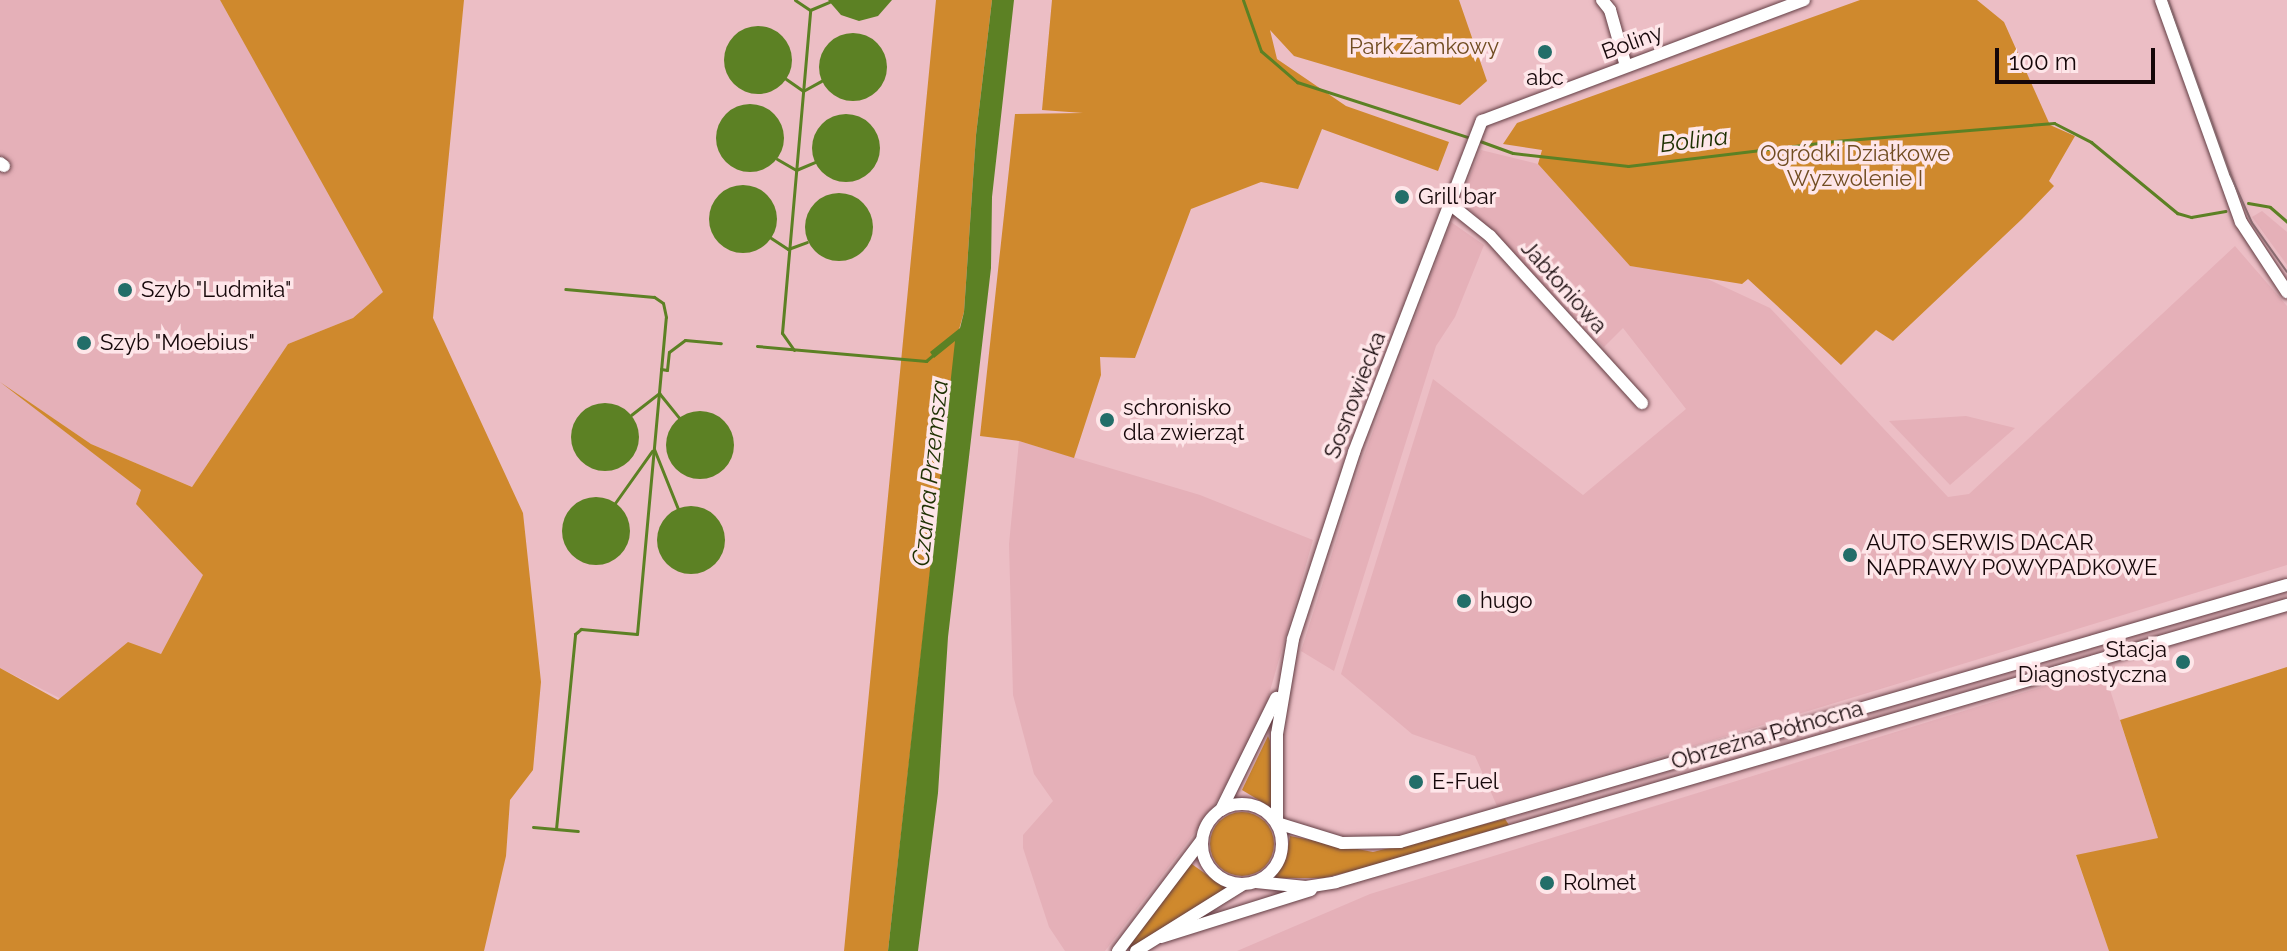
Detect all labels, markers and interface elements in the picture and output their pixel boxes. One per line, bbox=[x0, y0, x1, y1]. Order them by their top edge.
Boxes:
street label: Boliny bbox=[1598, 19, 1666, 65]
scale bar bbox=[1999, 32, 2159, 82]
park label: Park Zamkowy bbox=[1349, 34, 1499, 60]
marker: abc bbox=[1536, 43, 1554, 61]
text: 100 m bbox=[2009, 47, 2077, 76]
place label: abc bbox=[1526, 65, 1564, 91]
water label: Bolina bbox=[1658, 122, 1730, 158]
park label: Ogródki Działkowe Wyzwolenie I bbox=[1760, 140, 1950, 192]
place label: Grill bar bbox=[1418, 184, 1497, 210]
marker: Grill bar bbox=[1393, 188, 1411, 206]
street label: Jabłoniowa bbox=[1516, 235, 1612, 339]
place label: Szyb "Ludmiła" bbox=[141, 277, 292, 303]
marker: Szyb "Ludmiła" bbox=[116, 281, 134, 299]
street label: Sosnowiecka bbox=[1319, 328, 1391, 462]
place label: Szyb "Moebius" bbox=[100, 330, 255, 356]
marker: Szyb "Moebius" bbox=[75, 334, 93, 352]
water label: Czarna Przemsza bbox=[906, 378, 954, 568]
place label: schronisko dla zwierząt bbox=[1123, 394, 1245, 446]
marker: schronisko dla zwierząt bbox=[1098, 411, 1116, 429]
place label: AUTO SERWIS DACAR NAPRAWY POWYPADKOWE bbox=[1866, 529, 2158, 580]
marker: AUTO SERWIS DACAR NAPRAWY POWYPADKOWE bbox=[1841, 546, 1859, 564]
place label: hugo bbox=[1480, 588, 1533, 614]
marker: hugo bbox=[1455, 592, 1473, 610]
place label: Stacja Diagnostyczna bbox=[2018, 636, 2167, 688]
marker: Stacja Diagnostyczna bbox=[2174, 653, 2192, 671]
street label: Obrzeżna Północna bbox=[1668, 695, 1866, 775]
place label: E-Fuel bbox=[1432, 769, 1499, 795]
marker: E-Fuel bbox=[1407, 773, 1425, 791]
place label: Rolmet bbox=[1563, 870, 1636, 896]
marker: Rolmet bbox=[1538, 874, 1556, 892]

